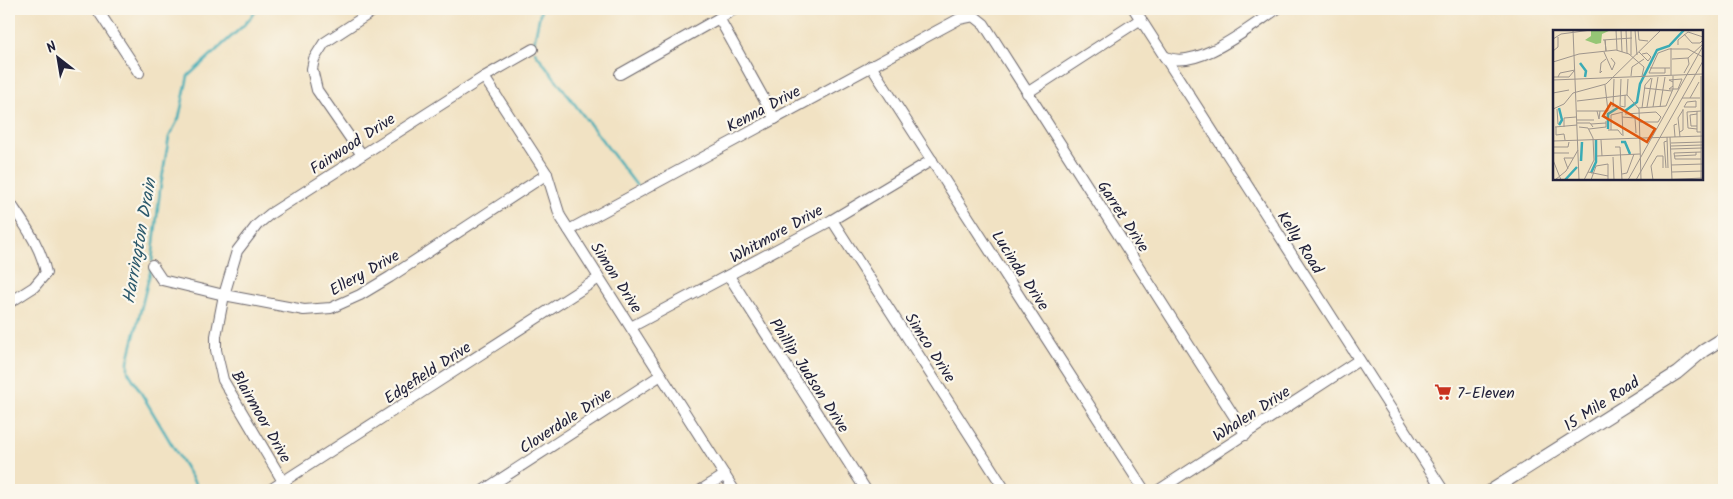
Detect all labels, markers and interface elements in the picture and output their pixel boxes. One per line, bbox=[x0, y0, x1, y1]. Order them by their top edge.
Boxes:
inset map bbox=[1553, 30, 1703, 180]
north arrow bbox=[32, 32, 82, 82]
text: N bbox=[42, 36, 61, 59]
street label: Kenna Drive bbox=[722, 79, 805, 139]
street label: Fairwood Drive bbox=[305, 107, 401, 181]
water label: Harrington Drain bbox=[115, 175, 166, 306]
street label: Garret Drive bbox=[1090, 176, 1155, 258]
street label: Whitmore Drive bbox=[725, 198, 828, 270]
street label: Kelly Road bbox=[1270, 206, 1330, 280]
street label: Lucinda Drive bbox=[984, 226, 1055, 316]
street label: Simon Drive bbox=[583, 237, 648, 318]
street label: Ellery Drive bbox=[325, 244, 404, 303]
street label: Simco Drive bbox=[898, 308, 962, 388]
street label: Phillip Judson Drive bbox=[762, 314, 855, 438]
street label: Edgefield Drive bbox=[379, 336, 476, 411]
street label: Blairmoor Drive bbox=[224, 366, 297, 468]
street label: 15 Mile Road bbox=[1559, 370, 1646, 438]
street label: Whalen Drive bbox=[1208, 380, 1296, 449]
place label: 7-Eleven bbox=[1457, 381, 1515, 406]
street label: Cloverdale Drive bbox=[514, 382, 617, 461]
supermarket icon: 7-Eleven bbox=[1433, 382, 1453, 402]

